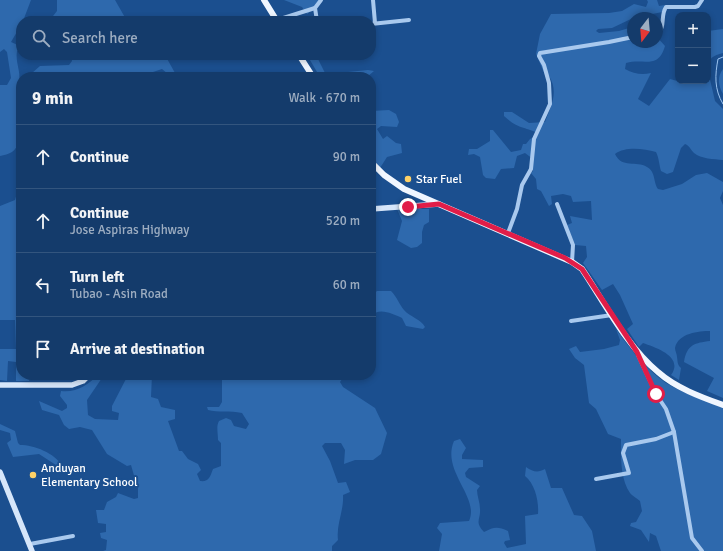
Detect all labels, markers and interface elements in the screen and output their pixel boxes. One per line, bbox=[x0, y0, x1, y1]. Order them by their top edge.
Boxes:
north arrow bbox=[627, 12, 663, 48]
map controls bbox=[675, 12, 711, 84]
button: + bbox=[675, 12, 711, 48]
search box bbox=[16, 16, 376, 60]
icon: search bbox=[30, 27, 52, 49]
text: Search here bbox=[62, 29, 138, 47]
button: − bbox=[675, 48, 711, 84]
text: 9 min bbox=[32, 88, 73, 109]
text: Walk · 670 m bbox=[289, 90, 360, 106]
icon: ahead bbox=[32, 146, 54, 168]
text: Continue bbox=[70, 148, 129, 166]
text: 90 m bbox=[333, 149, 360, 165]
place label: Star Fuel bbox=[416, 172, 462, 187]
marker: Star Fuel bbox=[403, 174, 413, 184]
route end bbox=[399, 198, 417, 216]
text: Continue bbox=[70, 204, 129, 222]
icon: ahead bbox=[32, 210, 54, 232]
text: 520 m bbox=[326, 213, 360, 229]
text: Jose Aspiras Highway bbox=[70, 222, 189, 238]
text: Turn left bbox=[70, 268, 124, 286]
icon: left bbox=[32, 274, 54, 296]
text: 60 m bbox=[333, 277, 360, 293]
text: Tubao - Asin Road bbox=[70, 286, 168, 302]
icon: arrive bbox=[32, 338, 54, 360]
text: Arrive at destination bbox=[70, 340, 205, 358]
route start bbox=[647, 385, 665, 403]
place label: Anduyan Elementary School bbox=[41, 461, 138, 490]
marker: Anduyan Elementary School bbox=[28, 470, 38, 480]

